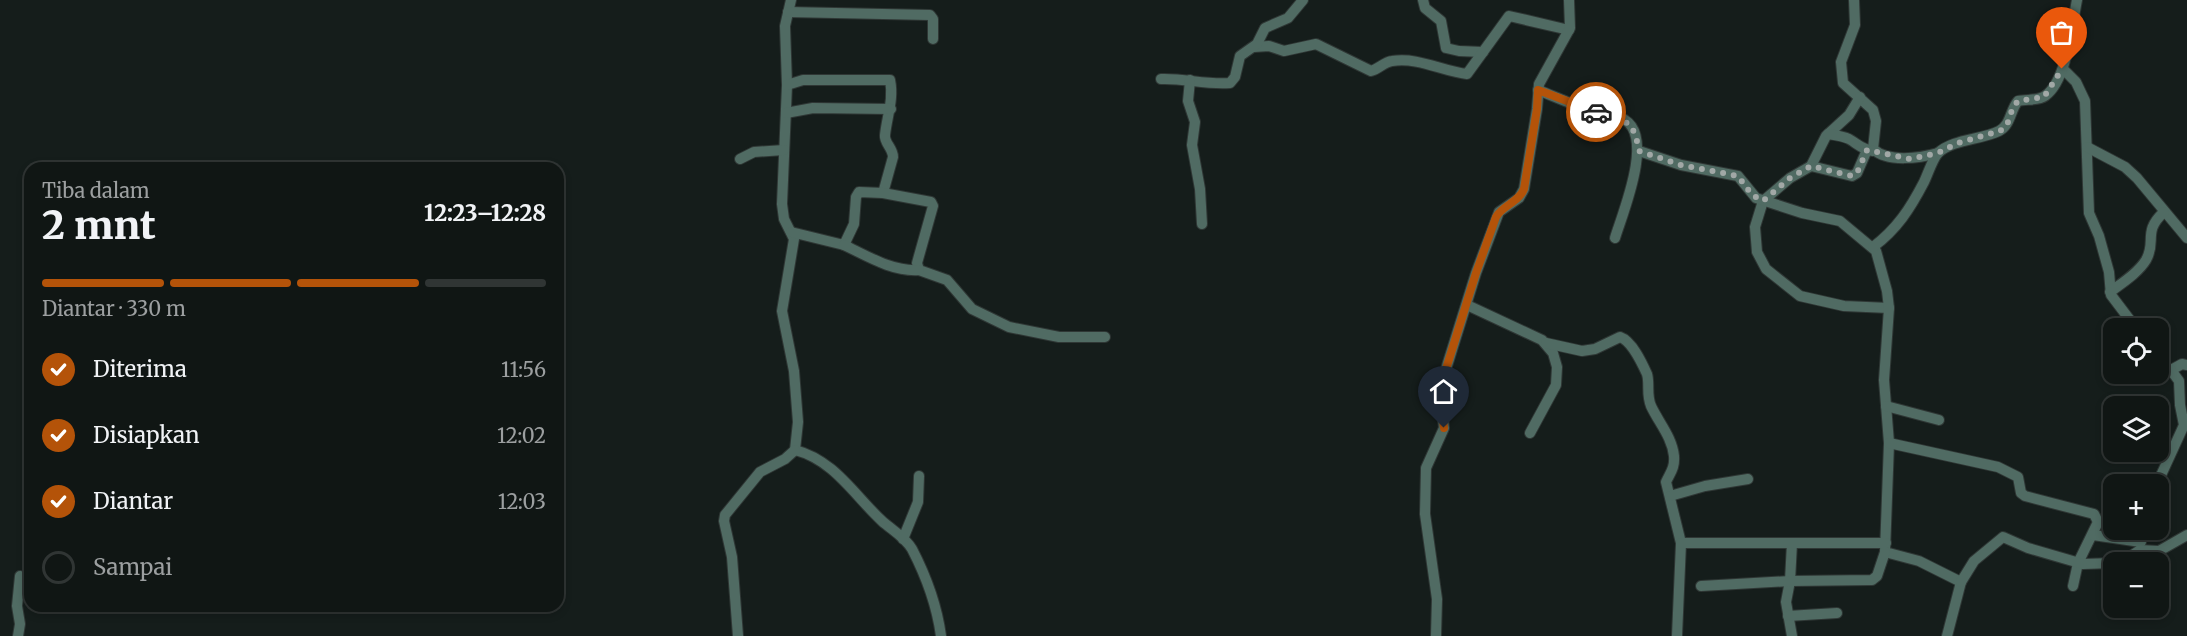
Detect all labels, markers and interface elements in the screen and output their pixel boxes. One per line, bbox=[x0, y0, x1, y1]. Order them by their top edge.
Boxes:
pin bbox=[2036, 7, 2087, 69]
icon: bag bbox=[2045, 16, 2078, 49]
courier bbox=[1566, 82, 1626, 142]
icon: car bbox=[1580, 96, 1613, 129]
text: Tiba dalam bbox=[42, 178, 150, 203]
text: 12:23–12:28 bbox=[424, 199, 546, 227]
text: 2 mnt bbox=[42, 201, 156, 250]
text: Diantar · 330 m bbox=[42, 296, 186, 321]
map controls bbox=[2103, 318, 2169, 618]
button: locate bbox=[2103, 318, 2169, 384]
icon: check bbox=[42, 353, 75, 386]
text: Diterima bbox=[93, 355, 187, 383]
text: 11:56 bbox=[501, 357, 546, 382]
pin bbox=[1418, 366, 1469, 428]
icon: home bbox=[1427, 375, 1460, 408]
button: layers bbox=[2103, 396, 2169, 462]
icon: check bbox=[42, 419, 75, 452]
text: Disiapkan bbox=[93, 421, 199, 449]
text: 12:02 bbox=[497, 423, 546, 448]
button: + bbox=[2103, 474, 2169, 540]
icon: check bbox=[42, 485, 75, 518]
text: Diantar bbox=[93, 487, 173, 515]
text: 12:03 bbox=[498, 489, 546, 514]
button: − bbox=[2103, 552, 2169, 618]
text: Sampai bbox=[93, 553, 172, 581]

